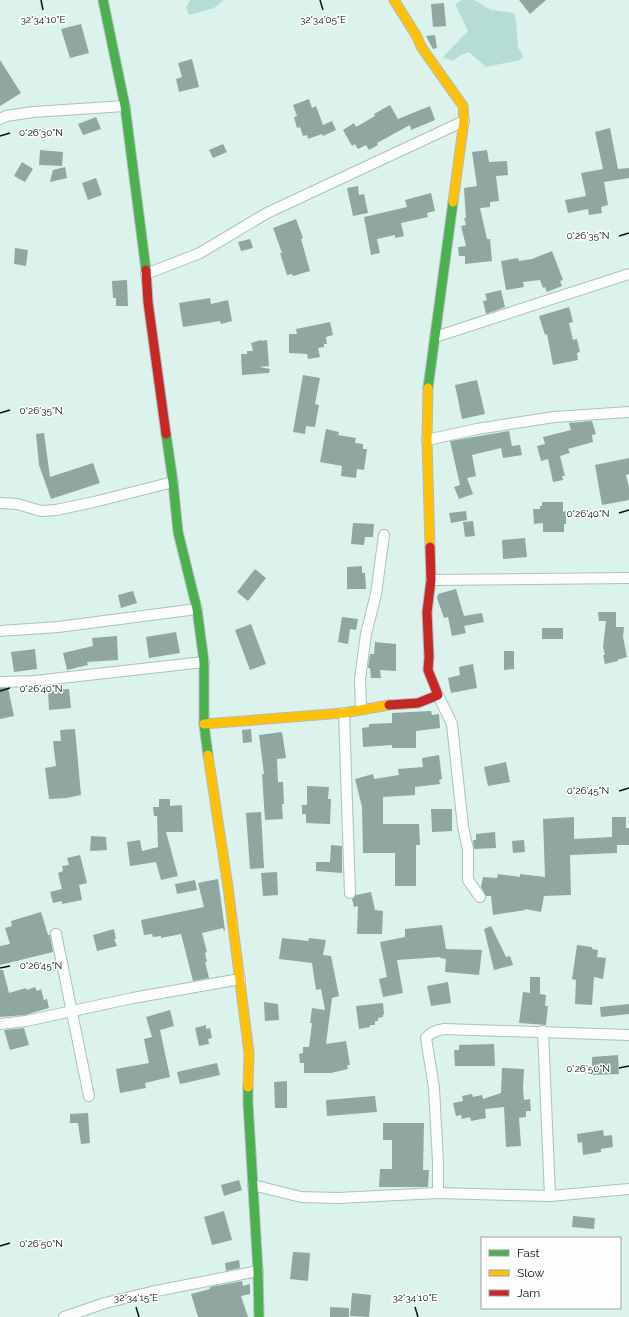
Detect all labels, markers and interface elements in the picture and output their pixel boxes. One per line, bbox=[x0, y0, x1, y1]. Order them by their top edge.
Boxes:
text: 32°34'10"E bbox=[21, 14, 66, 25]
text: 32°34'05"E bbox=[300, 14, 346, 25]
text: 0°26'30"N bbox=[19, 127, 63, 138]
text: 0°26'35"N bbox=[566, 230, 610, 241]
text: 0°26'35"N bbox=[19, 405, 63, 416]
text: 0°26'40"N bbox=[566, 508, 610, 519]
text: 0°26'40"N bbox=[19, 683, 63, 694]
text: 0°26'45"N bbox=[567, 785, 609, 796]
text: 0°26'45"N bbox=[20, 960, 62, 971]
text: 0°26'50"N bbox=[566, 1063, 610, 1074]
legend bbox=[481, 1237, 621, 1309]
text: 0°26'50"N bbox=[19, 1238, 63, 1249]
text: Fast bbox=[517, 1246, 540, 1260]
text: Slow bbox=[517, 1266, 544, 1280]
text: Jam bbox=[517, 1286, 540, 1300]
text: 32°34'15"E bbox=[114, 1292, 158, 1303]
text: 32°34'10"E bbox=[393, 1292, 438, 1303]

